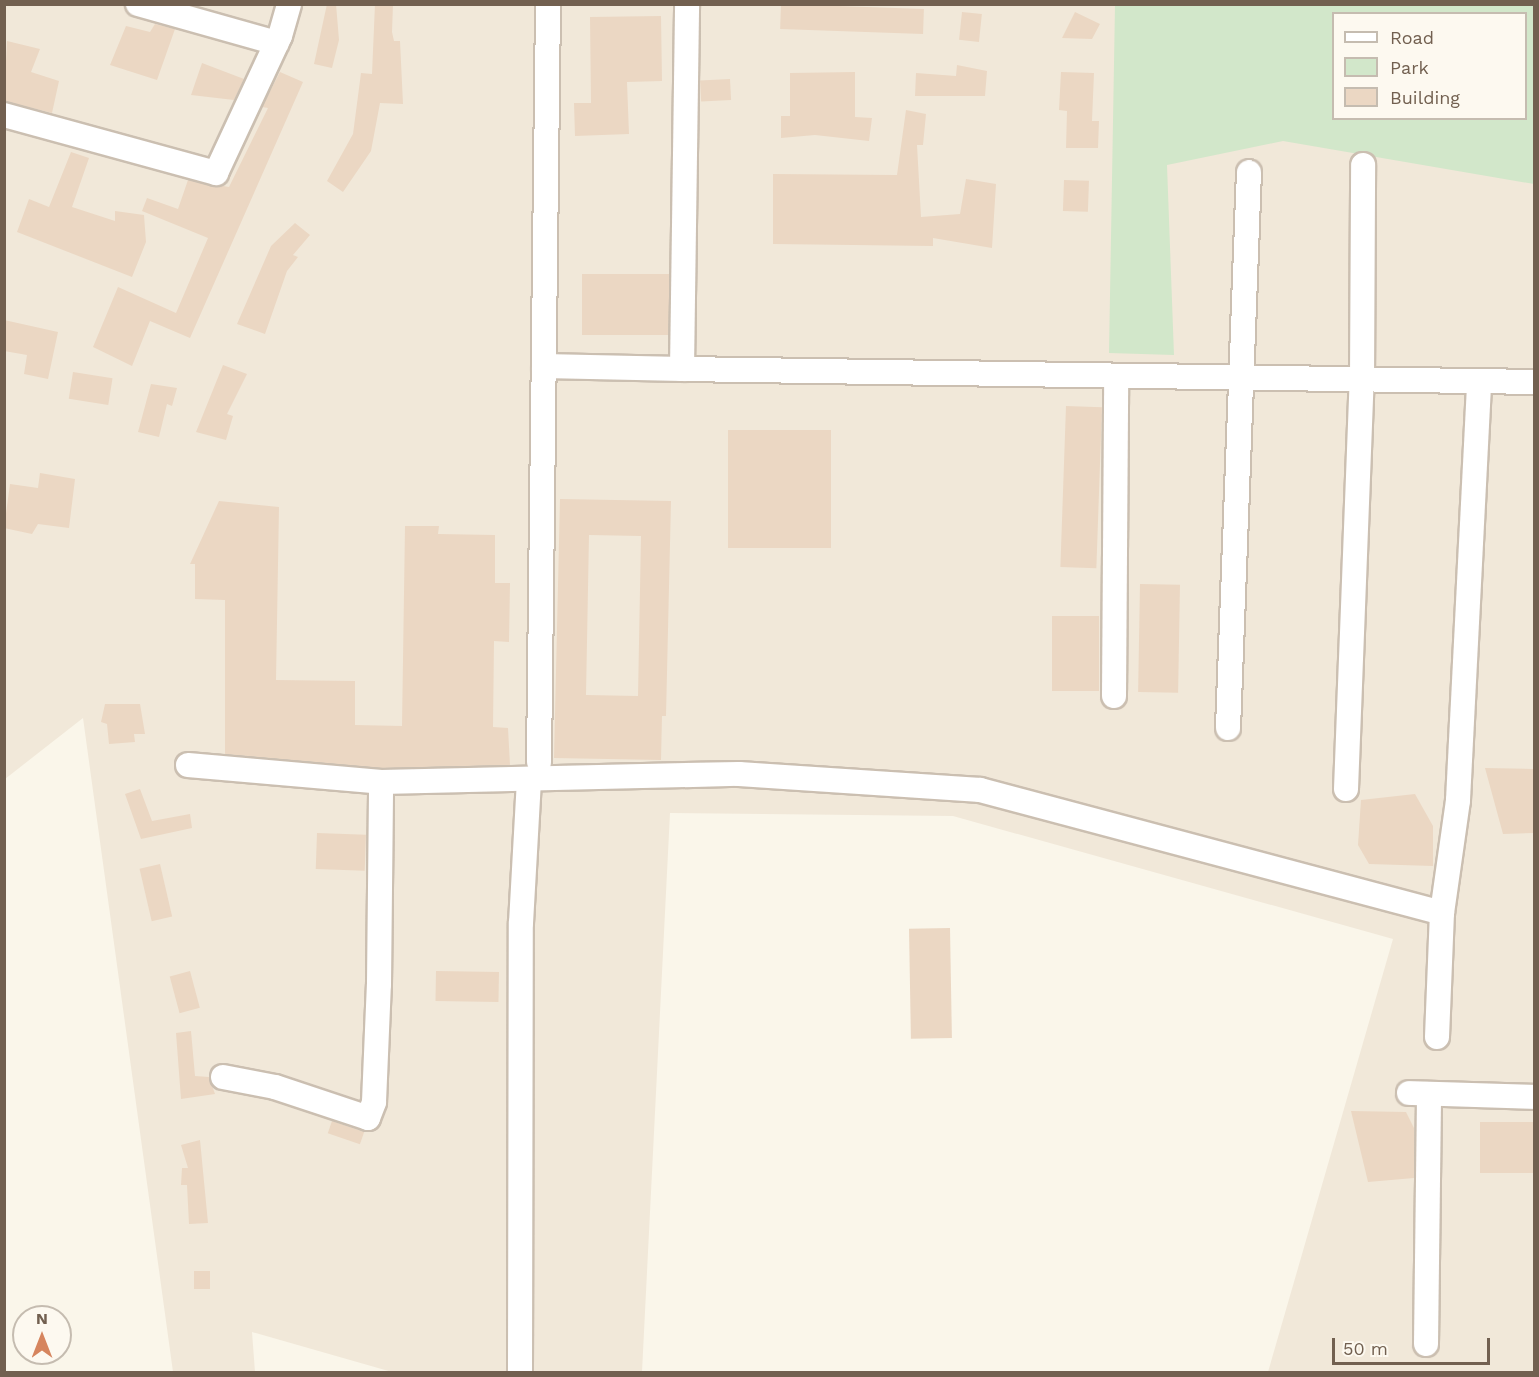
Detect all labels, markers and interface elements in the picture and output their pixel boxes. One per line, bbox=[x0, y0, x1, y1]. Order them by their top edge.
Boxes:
legend bbox=[1332, 12, 1527, 120]
text: Road bbox=[1390, 27, 1434, 48]
text: Park bbox=[1390, 57, 1429, 78]
text: Building bbox=[1390, 87, 1460, 108]
north arrow bbox=[12, 1305, 72, 1365]
text: N bbox=[36, 1309, 48, 1328]
scale bar bbox=[1335, 1326, 1492, 1364]
text: 50 m bbox=[1343, 1338, 1388, 1359]

